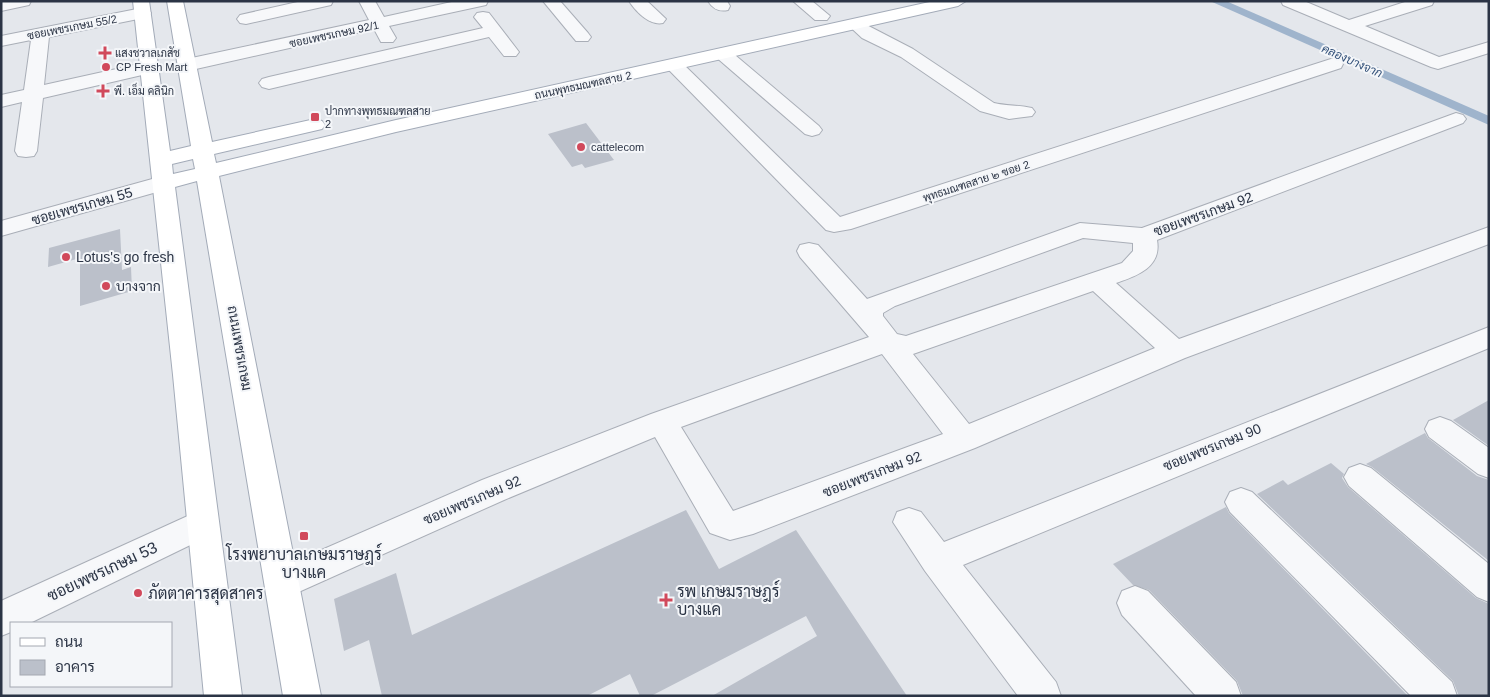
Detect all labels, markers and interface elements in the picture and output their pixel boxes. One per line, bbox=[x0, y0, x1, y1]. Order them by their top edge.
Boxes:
street label: ซอยเพชรเกษม 55/2 bbox=[26, 12, 118, 42]
street label: ซอยเพชรเกษม 92/1 bbox=[288, 19, 380, 49]
water label: คลองบางจาก bbox=[1319, 41, 1385, 81]
place label: แสงชวาลเภสัช bbox=[115, 46, 180, 59]
marker: แสงชวาลเภสัช bbox=[99, 47, 111, 59]
marker: CP Fresh Mart bbox=[100, 61, 112, 73]
place label: CP Fresh Mart bbox=[116, 61, 187, 73]
street label: ถนนพุทธมณฑลสาย 2 bbox=[533, 69, 633, 104]
place label: พี. เอ็ม คลินิก bbox=[114, 82, 174, 97]
marker: พี. เอ็ม คลินิก bbox=[96, 84, 110, 98]
place label: ปากทางพุทธมณฑลสาย 2 bbox=[325, 105, 431, 130]
marker: ปากทางพุทธมณฑลสาย 2 bbox=[309, 111, 321, 123]
marker: cattelecom bbox=[575, 141, 587, 153]
place label: cattelecom bbox=[591, 141, 644, 153]
street label: พุทธมณฑลสาย ๒ ซอย 2 bbox=[921, 158, 1032, 207]
street label: ซอยเพชรเกษม 55 bbox=[30, 184, 135, 228]
street label: ซอยเพชรเกษม 92 bbox=[1151, 189, 1255, 239]
place label: Lotus's go fresh bbox=[76, 249, 174, 265]
marker: Lotus's go fresh bbox=[60, 251, 72, 263]
place label: บางจาก bbox=[116, 278, 161, 294]
marker: บางจาก bbox=[100, 280, 112, 292]
street label: ถนนเพชรเกษม bbox=[225, 304, 255, 392]
street label: ซอยเพชรเกษม 90 bbox=[1161, 420, 1264, 474]
street label: ซอยเพชรเกษม 92 bbox=[820, 448, 924, 500]
street label: ซอยเพชรเกษม 92 bbox=[421, 472, 523, 528]
marker: โรงพยาบาลเกษมราษฎร์ บางแค bbox=[298, 530, 310, 542]
street label: ซอยเพชรเกษม 53 bbox=[45, 538, 160, 604]
place label: โรงพยาบาลเกษมราษฎร์ บางแค bbox=[225, 542, 382, 581]
place label: รพ เกษมราษฎร์ บางแค bbox=[677, 579, 780, 618]
place label: ภัตตาคารสุดสาคร bbox=[148, 583, 264, 605]
marker: ภัตตาคารสุดสาคร bbox=[132, 587, 144, 599]
marker: รพ เกษมราษฎร์ บางแค bbox=[659, 593, 673, 607]
legend bbox=[10, 622, 172, 687]
text: ถนน bbox=[55, 633, 83, 650]
text: อาคาร bbox=[55, 658, 95, 675]

